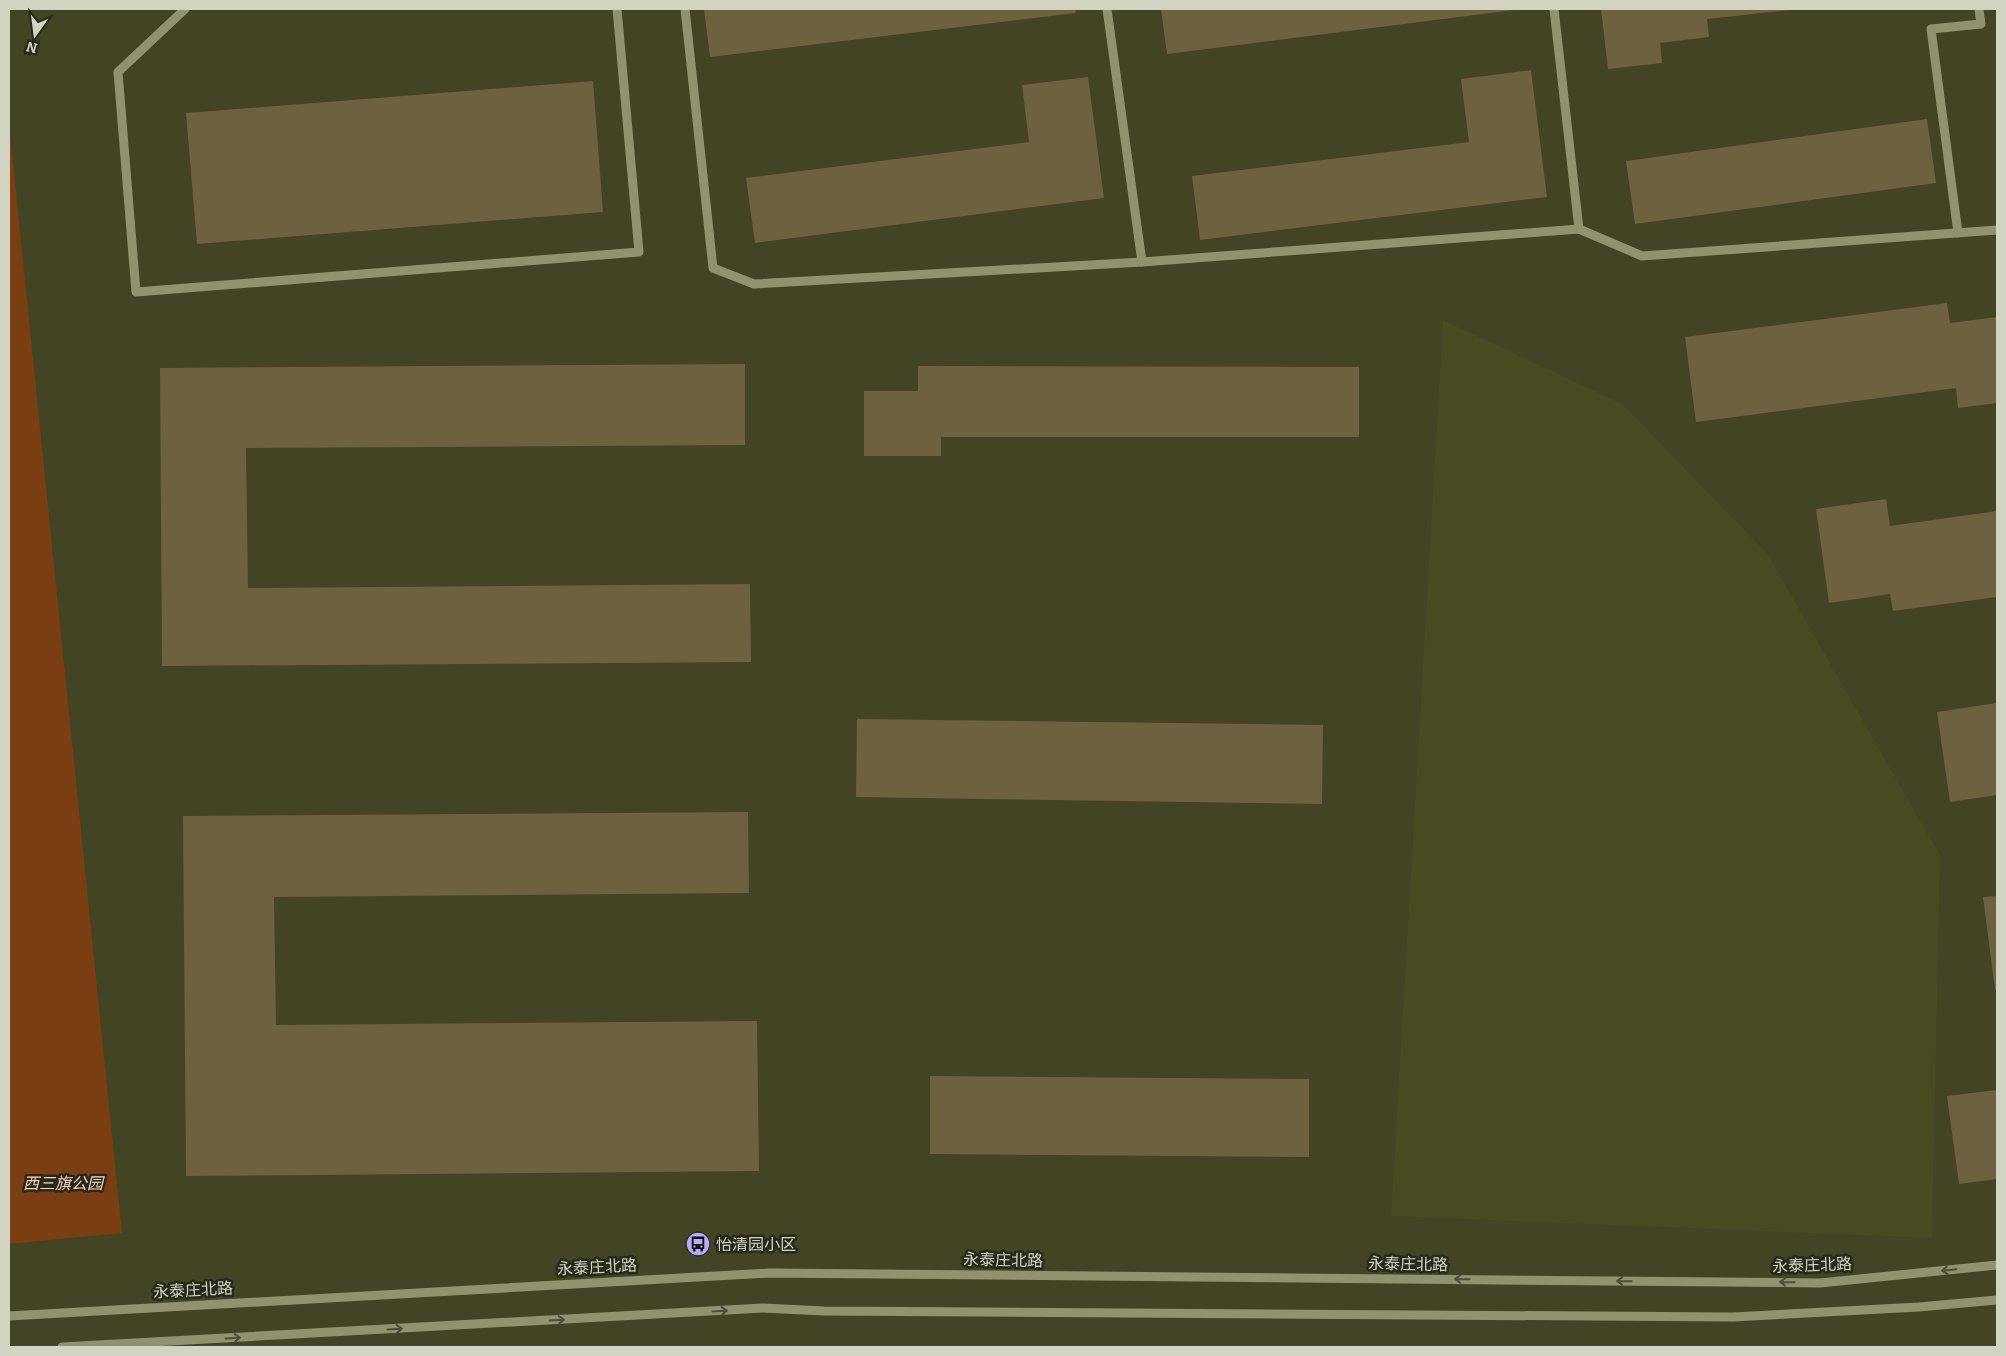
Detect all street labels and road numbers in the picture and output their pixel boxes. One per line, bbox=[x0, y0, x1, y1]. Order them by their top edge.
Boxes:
street label: 永泰庄北路 bbox=[963, 1250, 1043, 1270]
street label: 永泰庄北路 bbox=[1368, 1254, 1448, 1274]
street label: 永泰庄北路 bbox=[1772, 1254, 1852, 1276]
street label: 永泰庄北路 bbox=[557, 1255, 637, 1279]
street label: 永泰庄北路 bbox=[153, 1278, 233, 1302]

